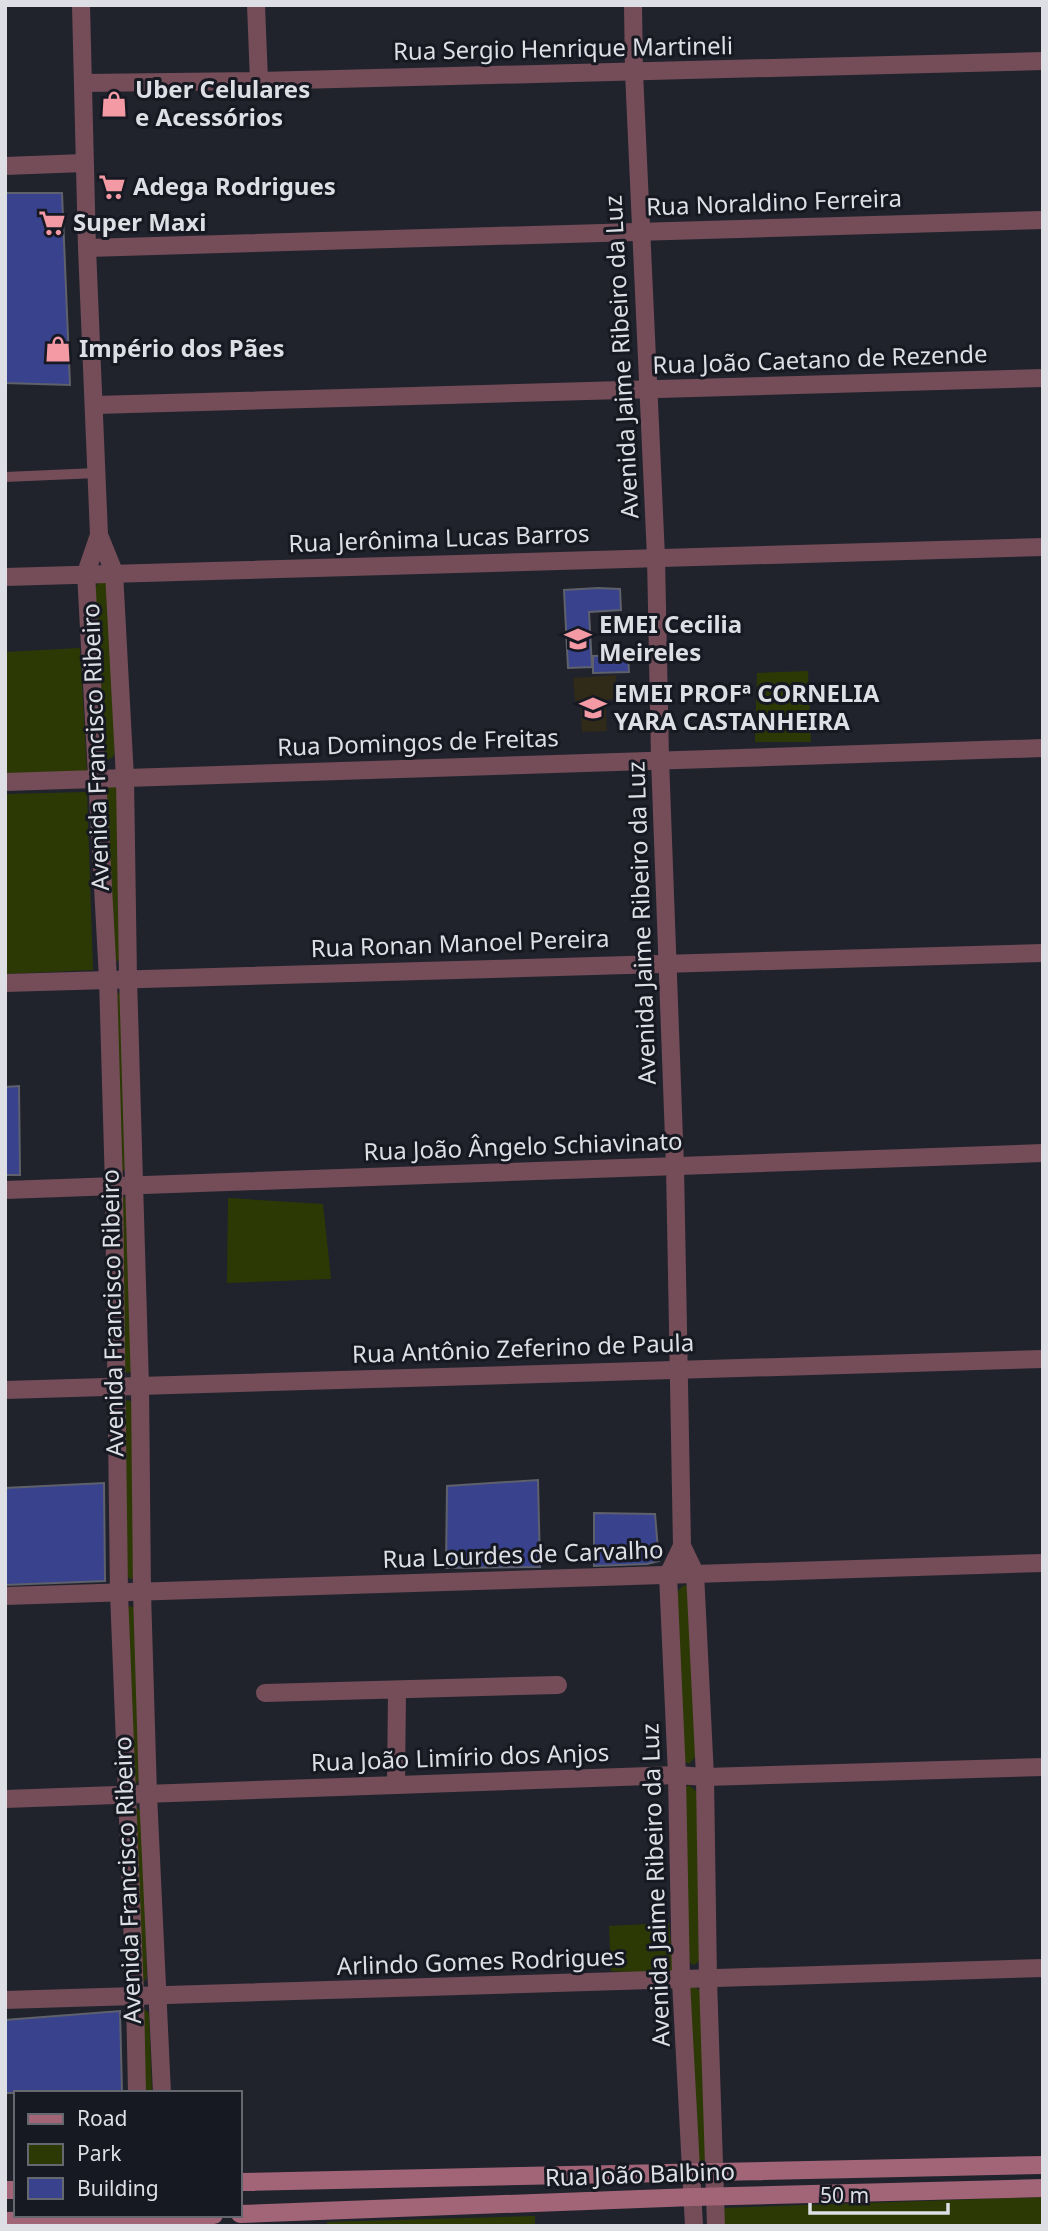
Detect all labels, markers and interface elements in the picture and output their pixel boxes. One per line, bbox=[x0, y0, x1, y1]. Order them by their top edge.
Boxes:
street label: Rua Sergio Henrique Martineli bbox=[393, 28, 733, 67]
place label: Uber Celulares e Acessórios bbox=[135, 72, 310, 133]
shop icon: Uber Celulares e Acessórios bbox=[99, 89, 129, 119]
place label: Adega Rodrigues bbox=[133, 169, 336, 202]
supermarket icon: Adega Rodrigues bbox=[97, 172, 127, 202]
street label: Rua Noraldino Ferreira bbox=[646, 181, 902, 222]
street label: Avenida Jaime Ribeiro da Luz bbox=[596, 194, 645, 520]
place label: Super Maxi bbox=[73, 205, 206, 238]
supermarket icon: Super Maxi bbox=[37, 208, 67, 238]
place label: Império dos Pães bbox=[79, 331, 285, 364]
shop icon: Império dos Pães bbox=[43, 334, 73, 364]
street label: Rua João Caetano de Rezende bbox=[652, 336, 988, 381]
street label: Rua Jerônima Lucas Barros bbox=[288, 516, 590, 559]
street label: Avenida Francisco Ribeiro bbox=[73, 603, 116, 891]
place label: EMEI Cecilia Meireles bbox=[599, 607, 742, 668]
school or university icon: EMEI Cecilia Meireles bbox=[563, 624, 593, 654]
place label: EMEI PROFª CORNELIA YARA CASTANHEIRA bbox=[614, 676, 880, 737]
school or university icon: EMEI PROFª CORNELIA YARA CASTANHEIRA bbox=[578, 693, 608, 723]
street label: Rua Domingos de Freitas bbox=[277, 720, 559, 763]
street label: Avenida Jaime Ribeiro da Luz bbox=[618, 761, 663, 1085]
street label: Rua Ronan Manoel Pereira bbox=[310, 921, 610, 964]
street label: Rua João Ângelo Schiavinato bbox=[363, 1123, 683, 1168]
street label: Avenida Francisco Ribeiro bbox=[92, 1169, 131, 1457]
street label: Rua Antônio Zeferino de Paula bbox=[351, 1325, 695, 1370]
street label: Rua Lourdes de Carvalho bbox=[382, 1532, 664, 1575]
street label: Avenida Jaime Ribeiro da Luz bbox=[632, 1723, 677, 2047]
street label: Rua João Limírio dos Anjos bbox=[310, 1735, 610, 1778]
street label: Avenida Francisco Ribeiro bbox=[105, 1736, 148, 2024]
street label: Arlindo Gomes Rodrigues bbox=[336, 1939, 626, 1982]
legend bbox=[14, 2091, 242, 2217]
text: Road bbox=[77, 2104, 127, 2132]
text: Park bbox=[77, 2139, 122, 2167]
street label: Rua João Balbino bbox=[544, 2154, 736, 2193]
scale bar bbox=[810, 2172, 948, 2216]
text: Building bbox=[77, 2174, 159, 2202]
text: 50 m bbox=[820, 2181, 869, 2209]

